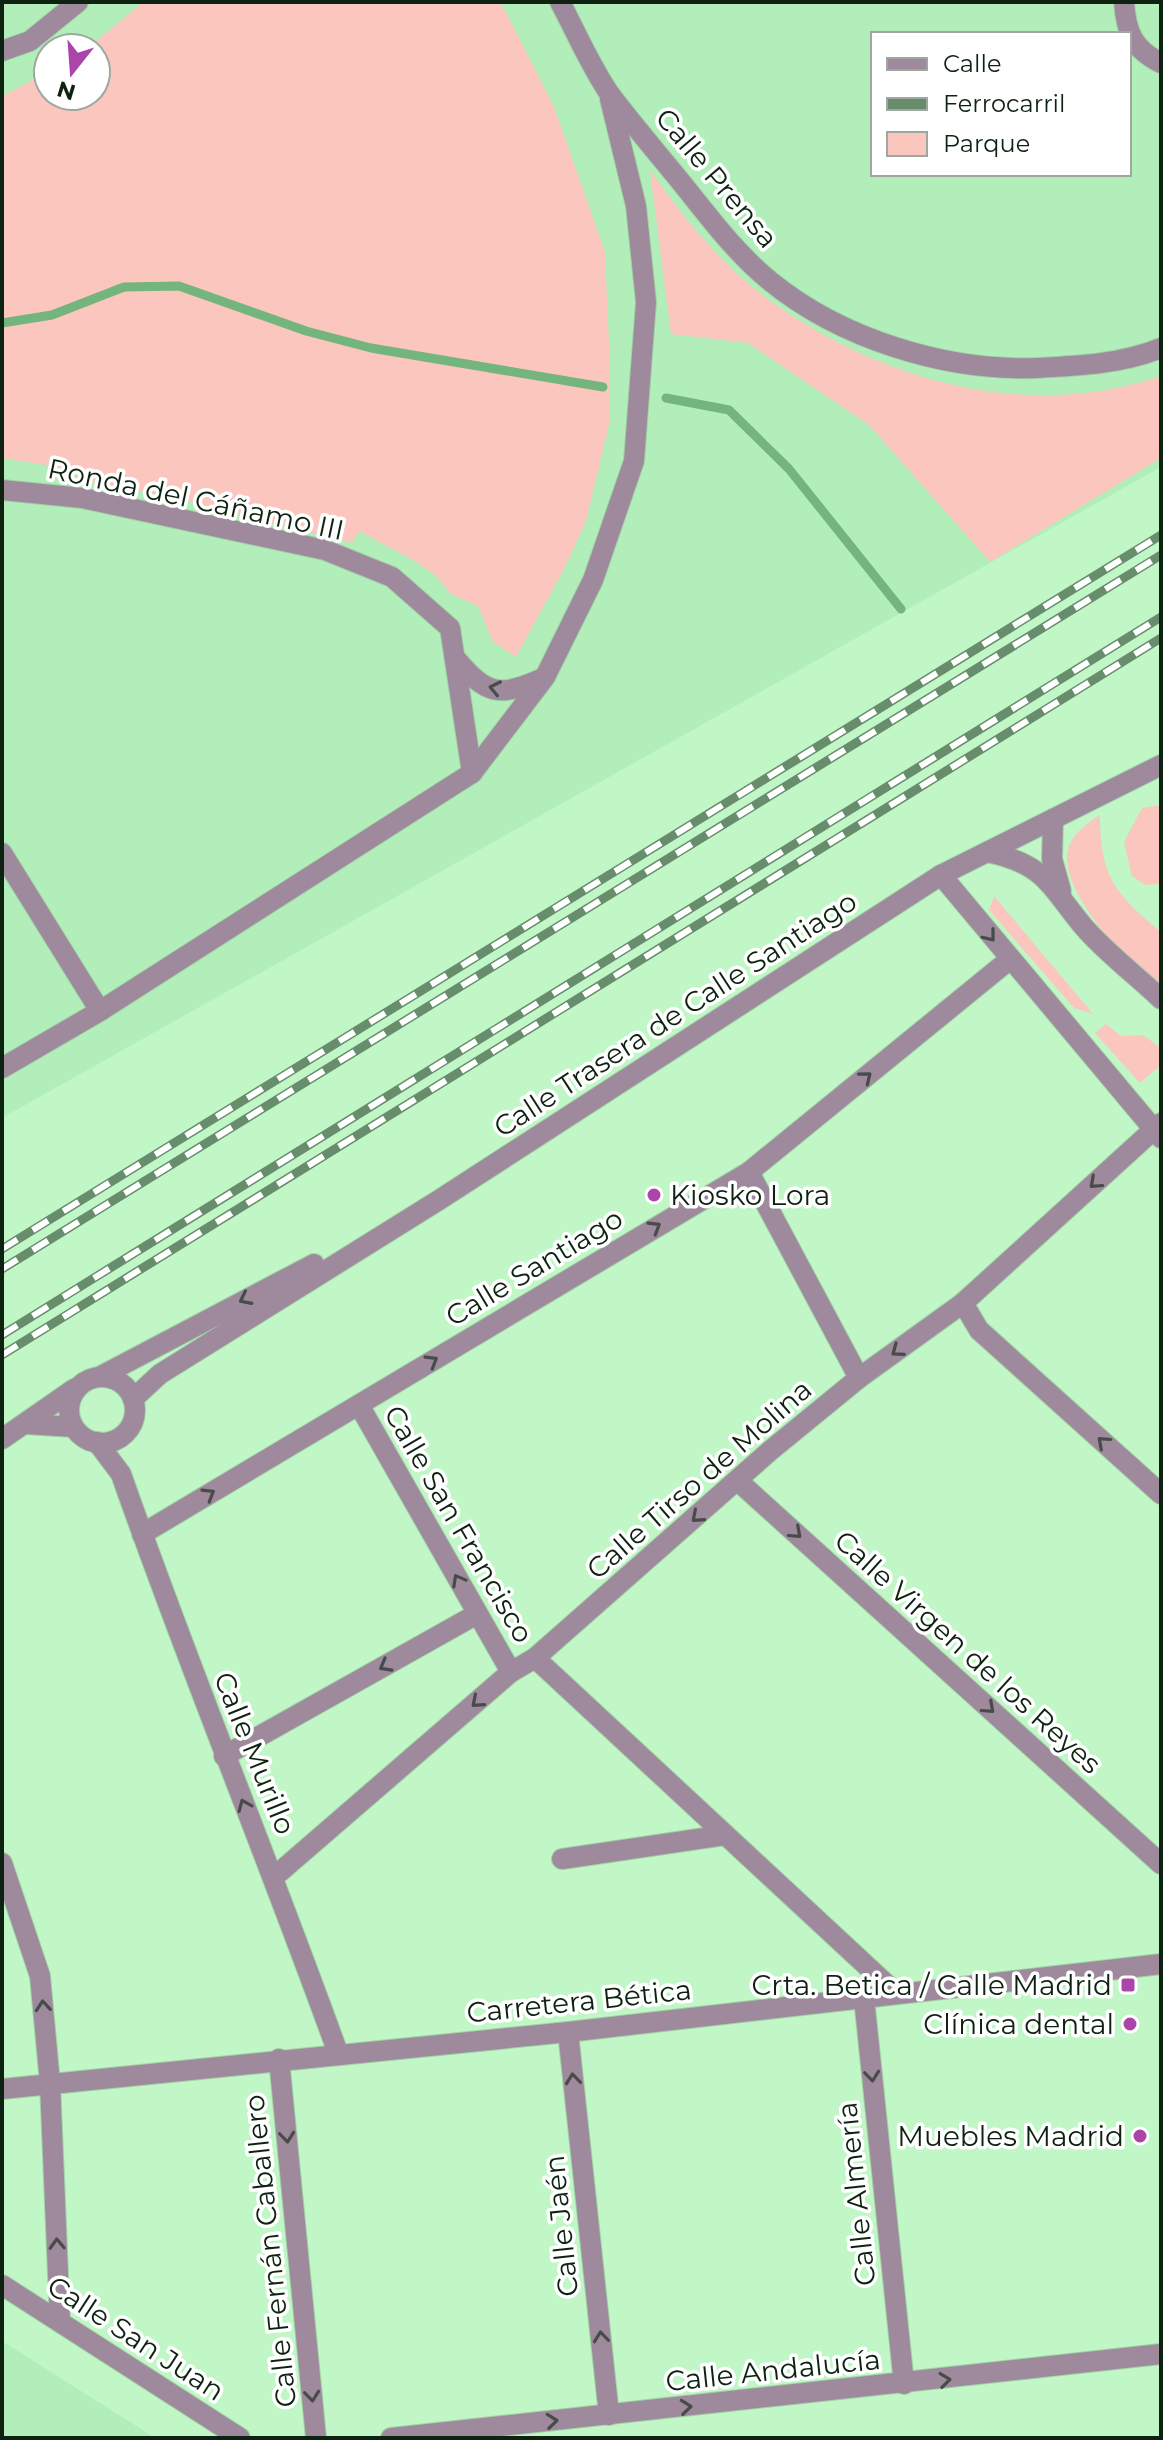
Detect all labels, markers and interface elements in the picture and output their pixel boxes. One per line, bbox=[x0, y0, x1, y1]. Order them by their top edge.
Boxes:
north arrow bbox=[32, 32, 112, 112]
legend bbox=[871, 32, 1131, 176]
text: Calle bbox=[943, 49, 1001, 78]
text: N bbox=[54, 75, 79, 106]
text: Ferrocarril bbox=[943, 89, 1066, 118]
street label: Calle Prensa bbox=[649, 101, 785, 255]
text: Parque bbox=[943, 129, 1030, 158]
street label: Ronda del Cáñamo III bbox=[45, 451, 347, 547]
one-way arrow bbox=[488, 681, 501, 698]
street label: Calle Trasera de Calle Santiago bbox=[487, 884, 863, 1144]
one-way arrow bbox=[980, 927, 995, 941]
one-way arrow bbox=[857, 1072, 872, 1086]
one-way arrow bbox=[1090, 1174, 1104, 1189]
place label: Kiosko Lora bbox=[670, 1178, 830, 1212]
marker: Kiosko Lora bbox=[645, 1186, 663, 1204]
street label: Calle Santiago bbox=[439, 1201, 629, 1333]
one-way arrow bbox=[646, 1221, 661, 1236]
one-way arrow bbox=[238, 1290, 253, 1305]
one-way arrow bbox=[891, 1341, 905, 1356]
one-way arrow bbox=[423, 1355, 438, 1370]
street label: Calle Tirso de Molina bbox=[580, 1372, 818, 1586]
street label: Calle San Francisco bbox=[377, 1399, 541, 1649]
one-way arrow bbox=[1098, 1436, 1112, 1451]
one-way arrow bbox=[200, 1488, 215, 1504]
one-way arrow bbox=[691, 1507, 706, 1522]
street label: Calle Virgen de los Reyes bbox=[828, 1523, 1108, 1781]
one-way arrow bbox=[787, 1524, 802, 1538]
one-way arrow bbox=[452, 1574, 468, 1589]
one-way arrow bbox=[379, 1656, 393, 1672]
street label: Calle Murillo bbox=[207, 1667, 303, 1839]
one-way arrow bbox=[471, 1692, 486, 1707]
one-way arrow bbox=[979, 1698, 994, 1712]
one-way arrow bbox=[238, 1798, 254, 1813]
place label: Crta. Betica / Calle Madrid bbox=[751, 1968, 1112, 2002]
street label: Carretera Bética bbox=[465, 1972, 693, 2030]
marker: Crta. Betica / Calle Madrid bbox=[1119, 1976, 1137, 1994]
one-way arrow bbox=[35, 1999, 52, 2012]
place label: Clínica dental bbox=[923, 2007, 1114, 2041]
marker: Clínica dental bbox=[1121, 2015, 1139, 2033]
one-way arrow bbox=[863, 2070, 880, 2083]
one-way arrow bbox=[565, 2072, 582, 2085]
street label: Calle Fernán Caballero bbox=[237, 2093, 303, 2409]
street label: Calle Almería bbox=[829, 2100, 883, 2288]
place label: Muebles Madrid bbox=[897, 2119, 1124, 2153]
marker: Muebles Madrid bbox=[1131, 2127, 1149, 2145]
one-way arrow bbox=[278, 2131, 295, 2144]
street label: Calle Jaén bbox=[537, 2154, 585, 2298]
one-way arrow bbox=[49, 2237, 66, 2250]
street label: Calle San Juan bbox=[41, 2268, 231, 2408]
one-way arrow bbox=[592, 2330, 609, 2343]
street label: Calle Andalucía bbox=[664, 2342, 882, 2398]
one-way arrow bbox=[939, 2371, 952, 2388]
one-way arrow bbox=[304, 2390, 321, 2403]
one-way arrow bbox=[680, 2398, 693, 2415]
one-way arrow bbox=[546, 2412, 559, 2429]

